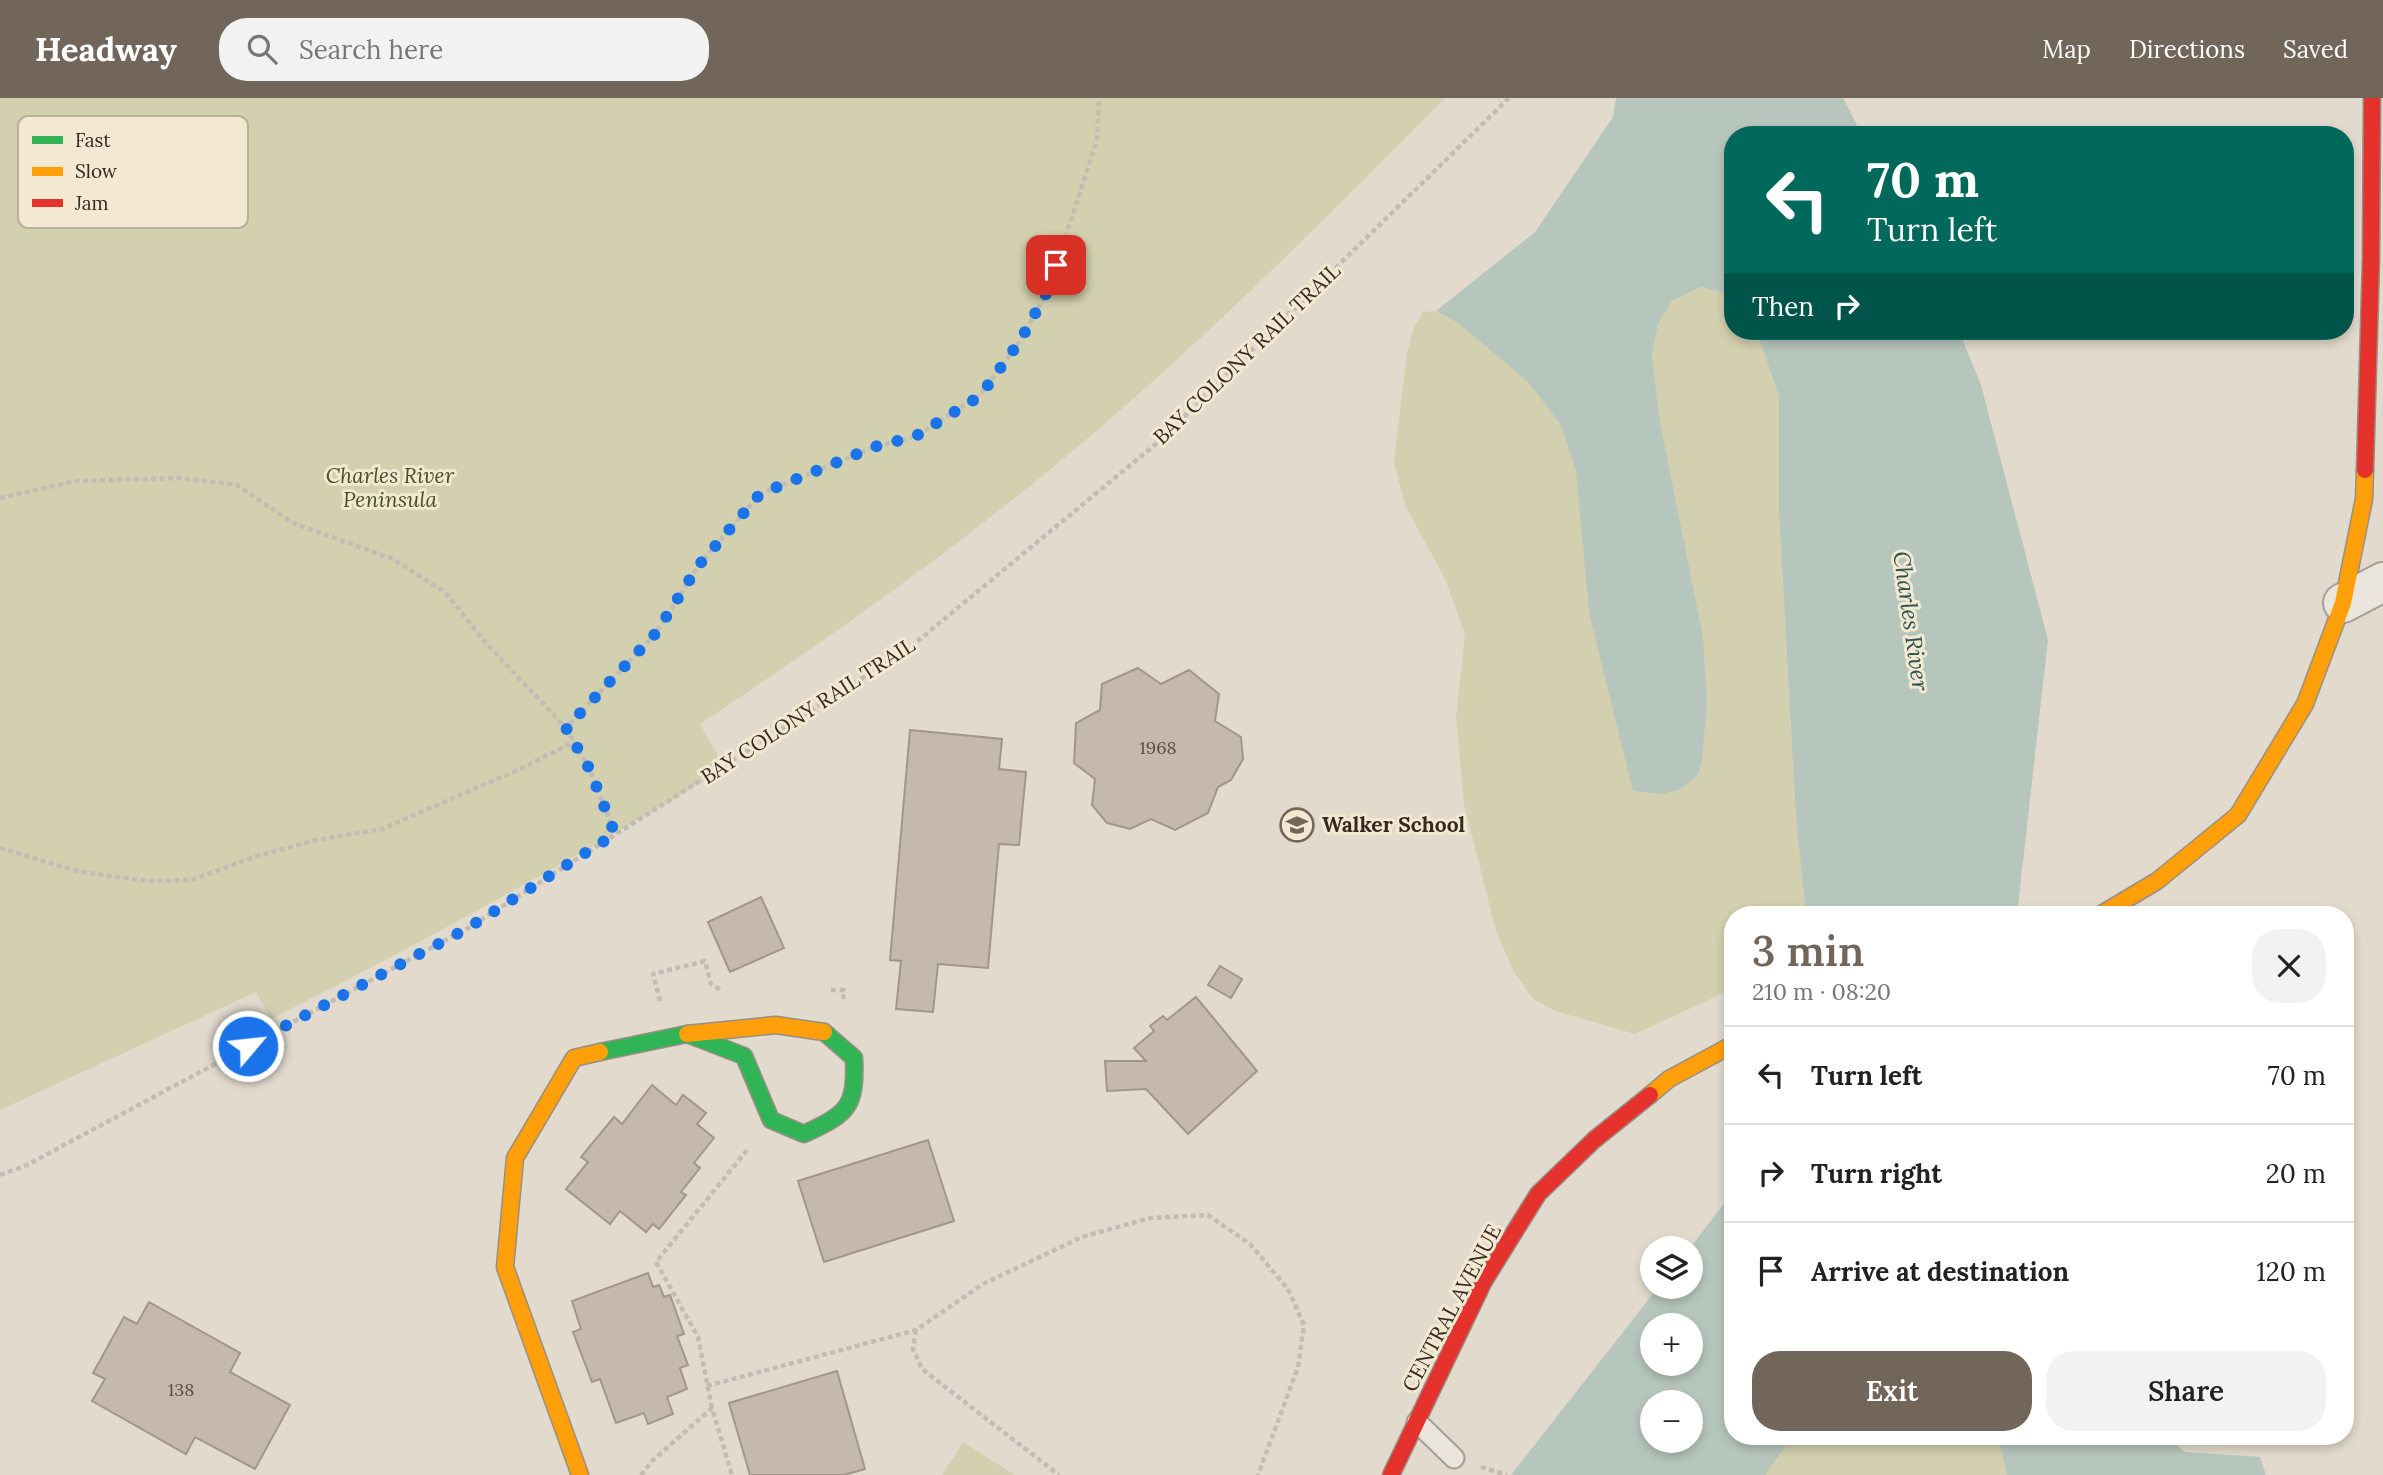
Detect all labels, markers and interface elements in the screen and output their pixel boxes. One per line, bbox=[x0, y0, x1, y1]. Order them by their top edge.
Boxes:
search box bbox=[219, 18, 709, 81]
text: Headway bbox=[35, 28, 177, 70]
icon: search bbox=[243, 30, 281, 68]
text: Search here bbox=[299, 33, 443, 66]
text: Map bbox=[2042, 34, 2091, 65]
text: Directions bbox=[2129, 34, 2245, 65]
text: Saved bbox=[2283, 34, 2348, 65]
legend bbox=[18, 116, 248, 228]
text: Fast bbox=[75, 128, 111, 152]
text: 70 m bbox=[1867, 148, 1979, 210]
icon: left bbox=[1752, 154, 1843, 245]
text: Slow bbox=[75, 159, 118, 183]
text: Jam bbox=[74, 191, 109, 215]
text: Turn left bbox=[1867, 209, 1997, 250]
pin bbox=[1026, 235, 1086, 295]
icon: arrive bbox=[1037, 246, 1075, 284]
street label: BAY COLONY RAIL TRAIL bbox=[1147, 257, 1346, 450]
icon: right bbox=[1828, 287, 1866, 325]
text: Then bbox=[1752, 290, 1814, 323]
park label: Charles River Peninsula bbox=[326, 462, 455, 513]
water label: Charles River bbox=[1887, 549, 1936, 693]
street label: BAY COLONY RAIL TRAIL bbox=[696, 631, 920, 790]
house number: 1968 bbox=[1139, 736, 1177, 759]
school or university icon: Walker School bbox=[1278, 806, 1316, 844]
place label: Walker School bbox=[1322, 811, 1465, 838]
text: 3 min bbox=[1752, 924, 1864, 978]
button: close bbox=[2252, 929, 2326, 1003]
text: 210 m · 08:20 bbox=[1752, 977, 1891, 1006]
position arrow bbox=[211, 1009, 285, 1083]
icon: left bbox=[1752, 1056, 1790, 1094]
text: Turn left bbox=[1811, 1059, 1922, 1092]
text: 70 m bbox=[2268, 1059, 2326, 1092]
icon: right bbox=[1752, 1154, 1790, 1192]
text: Turn right bbox=[1811, 1157, 1942, 1190]
text: 20 m bbox=[2266, 1157, 2326, 1190]
street label: CENTRAL AVENUE bbox=[1396, 1219, 1507, 1396]
map controls bbox=[1640, 1236, 1703, 1453]
button: layers bbox=[1640, 1236, 1703, 1299]
icon: arrive bbox=[1752, 1252, 1790, 1290]
text: Arrive at destination bbox=[1811, 1255, 2069, 1288]
text: 120 m bbox=[2256, 1255, 2326, 1288]
button: + bbox=[1640, 1313, 1703, 1376]
button: Exit bbox=[1752, 1351, 2032, 1431]
button: Share bbox=[2046, 1351, 2326, 1431]
house number: 138 bbox=[168, 1378, 194, 1401]
button: − bbox=[1640, 1390, 1703, 1453]

